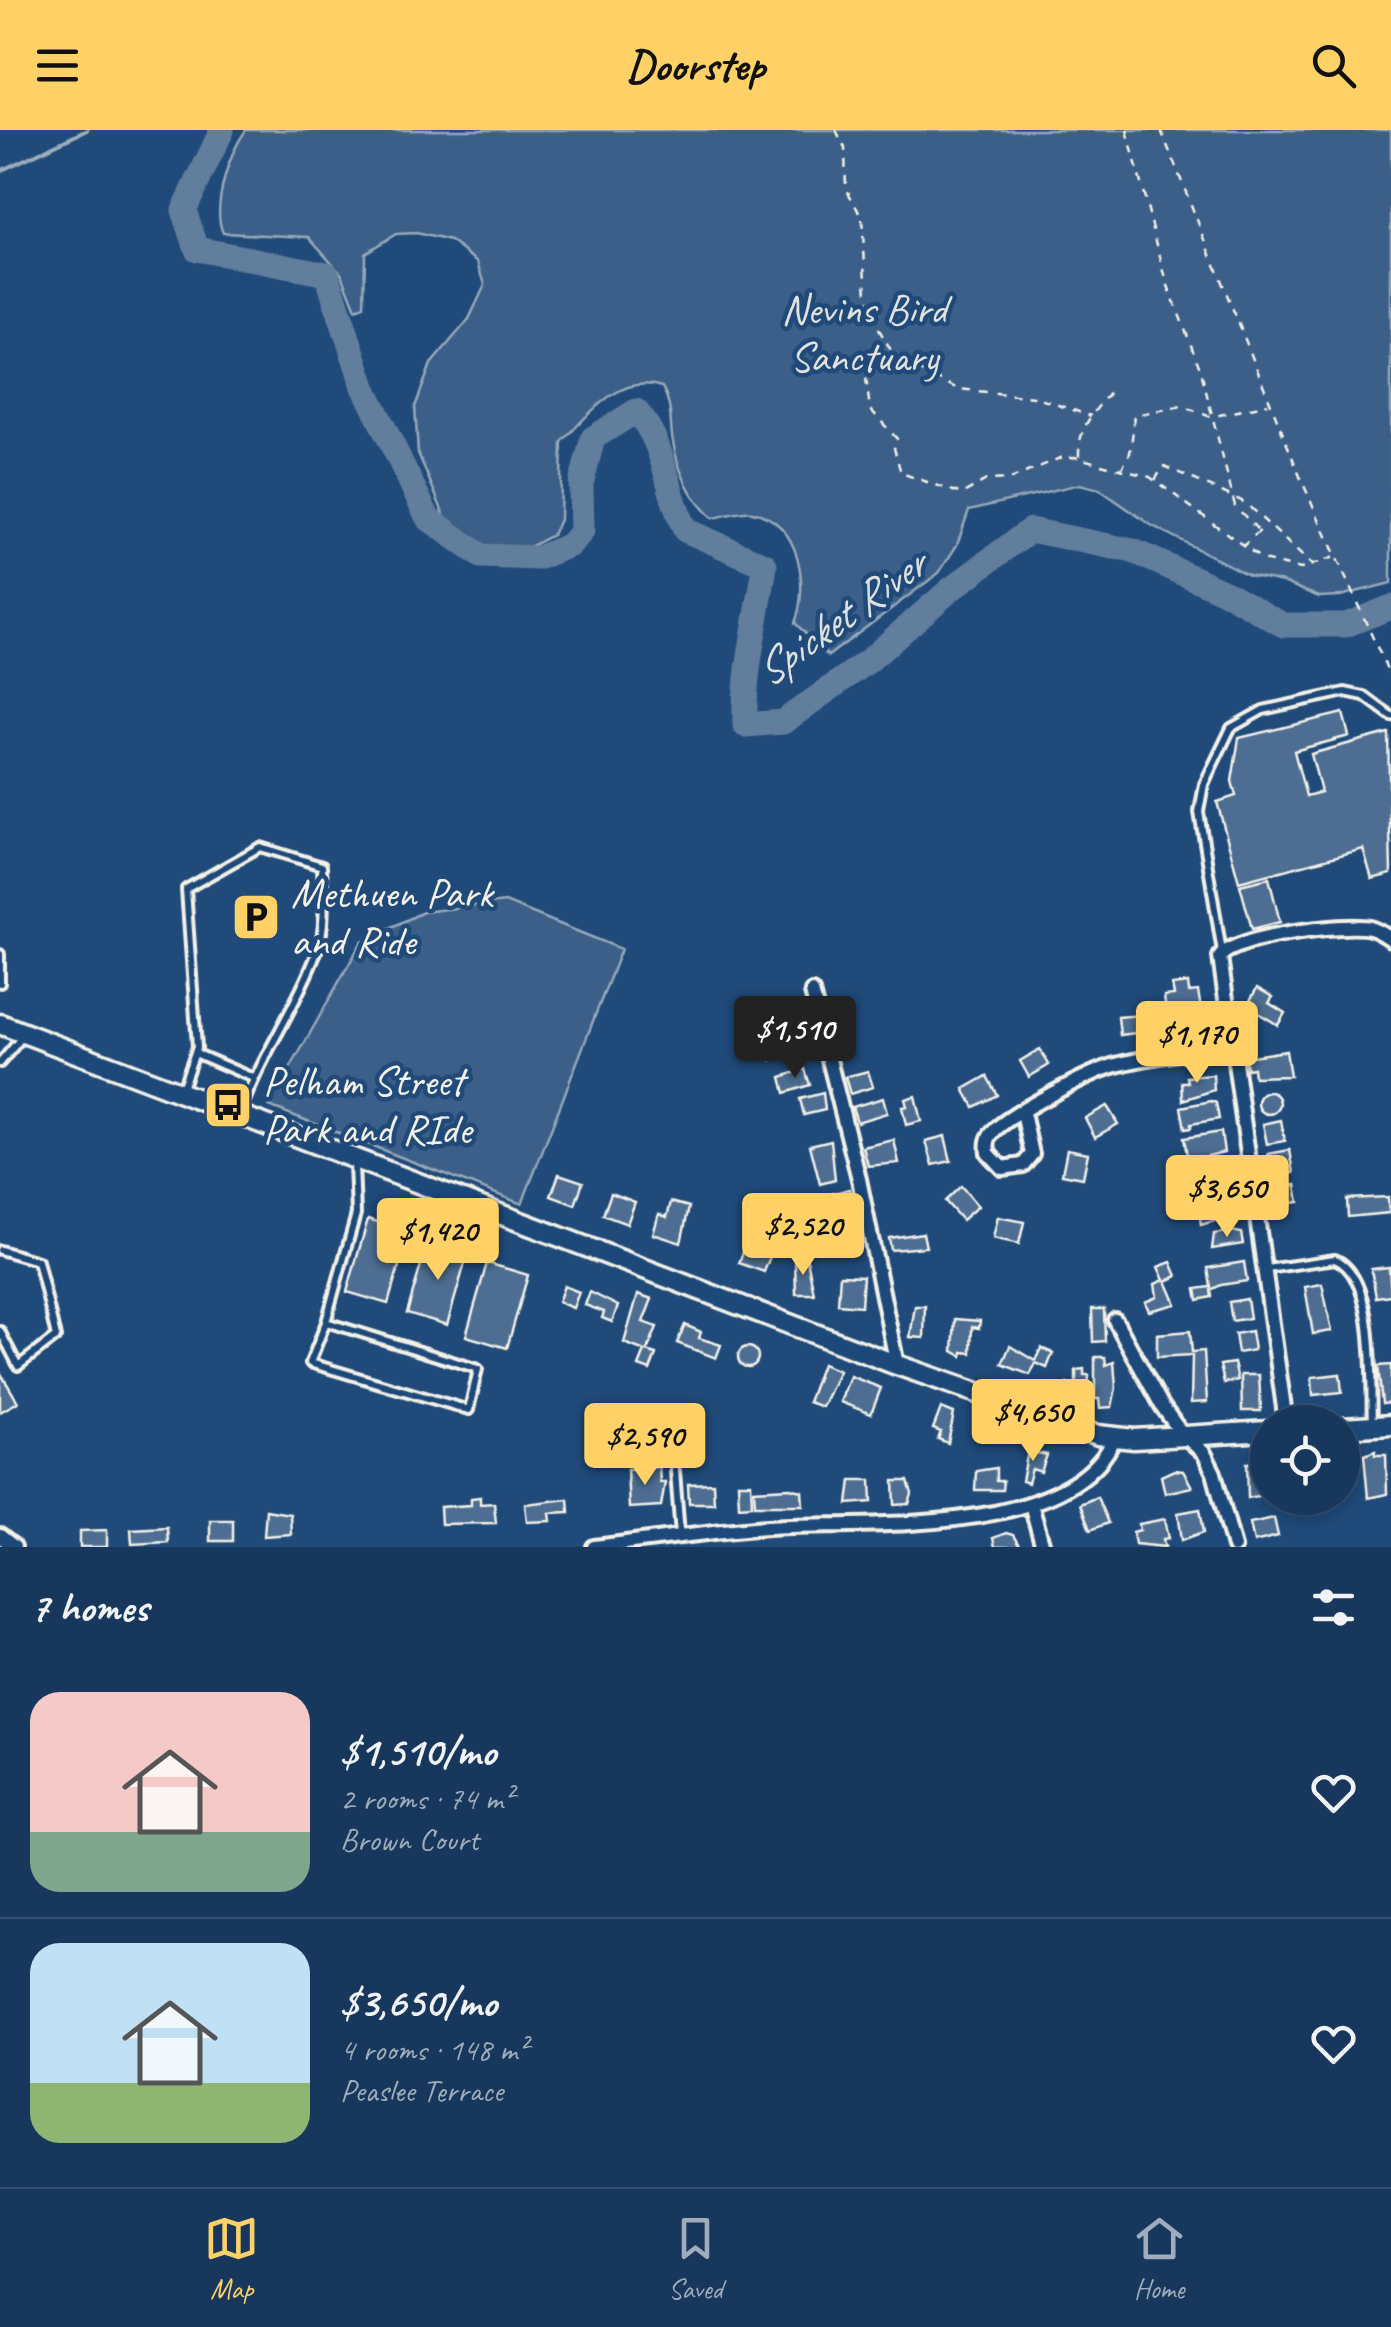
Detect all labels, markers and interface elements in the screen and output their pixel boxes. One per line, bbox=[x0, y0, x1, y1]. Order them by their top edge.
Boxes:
text: Doorstep bbox=[626, 37, 765, 94]
icon: menu bbox=[30, 38, 85, 93]
icon: search bbox=[1306, 38, 1361, 93]
park label: Nevins Bird Sanctuary bbox=[781, 283, 953, 384]
water label: Spicket River bbox=[743, 533, 942, 699]
place label: Methuen Park and Ride bbox=[291, 867, 495, 968]
parking icon: Methuen Park and Ride bbox=[230, 891, 282, 943]
pin: $1,510 bbox=[714, 996, 876, 1081]
pin: $1,170 bbox=[1116, 1001, 1278, 1086]
text: $1,510 bbox=[756, 1008, 834, 1049]
text: $1,170 bbox=[1158, 1013, 1236, 1054]
place label: Pelham Street Park and RIde bbox=[263, 1055, 475, 1156]
bus stop icon: Pelham Street Park and RIde bbox=[202, 1079, 254, 1131]
pin: $3,650 bbox=[1146, 1155, 1308, 1240]
text: $3,650 bbox=[1188, 1167, 1266, 1208]
pin: $2,520 bbox=[722, 1193, 884, 1278]
pin: $1,420 bbox=[357, 1198, 519, 1283]
text: $2,520 bbox=[764, 1205, 842, 1246]
text: $1,420 bbox=[399, 1210, 477, 1251]
pin: $4,650 bbox=[952, 1379, 1114, 1464]
text: $4,650 bbox=[994, 1391, 1072, 1432]
pin: $2,590 bbox=[564, 1403, 726, 1488]
map controls bbox=[1250, 1405, 1360, 1515]
button: locate bbox=[1250, 1405, 1360, 1515]
text: $2,590 bbox=[606, 1415, 684, 1456]
icon: filters bbox=[1306, 1580, 1361, 1635]
text: 7 homes bbox=[30, 1581, 148, 1634]
text: $1,510/mo bbox=[340, 1725, 496, 1778]
icon: home bbox=[110, 1732, 230, 1852]
icon: heart bbox=[1306, 1765, 1361, 1820]
text: 2 rooms · 74 m² bbox=[340, 1778, 513, 1819]
text: Brown Court bbox=[340, 1819, 479, 1860]
text: $3,650/mo bbox=[340, 1976, 497, 2029]
icon: home bbox=[110, 1983, 230, 2103]
icon: heart bbox=[1306, 2016, 1361, 2071]
text: 4 rooms · 148 m² bbox=[340, 2029, 527, 2070]
text: Peaslee Terrace bbox=[340, 2070, 503, 2111]
tab: Map bbox=[204, 2211, 259, 2306]
tab: Saved bbox=[668, 2211, 723, 2306]
tab: Home bbox=[1132, 2211, 1187, 2306]

